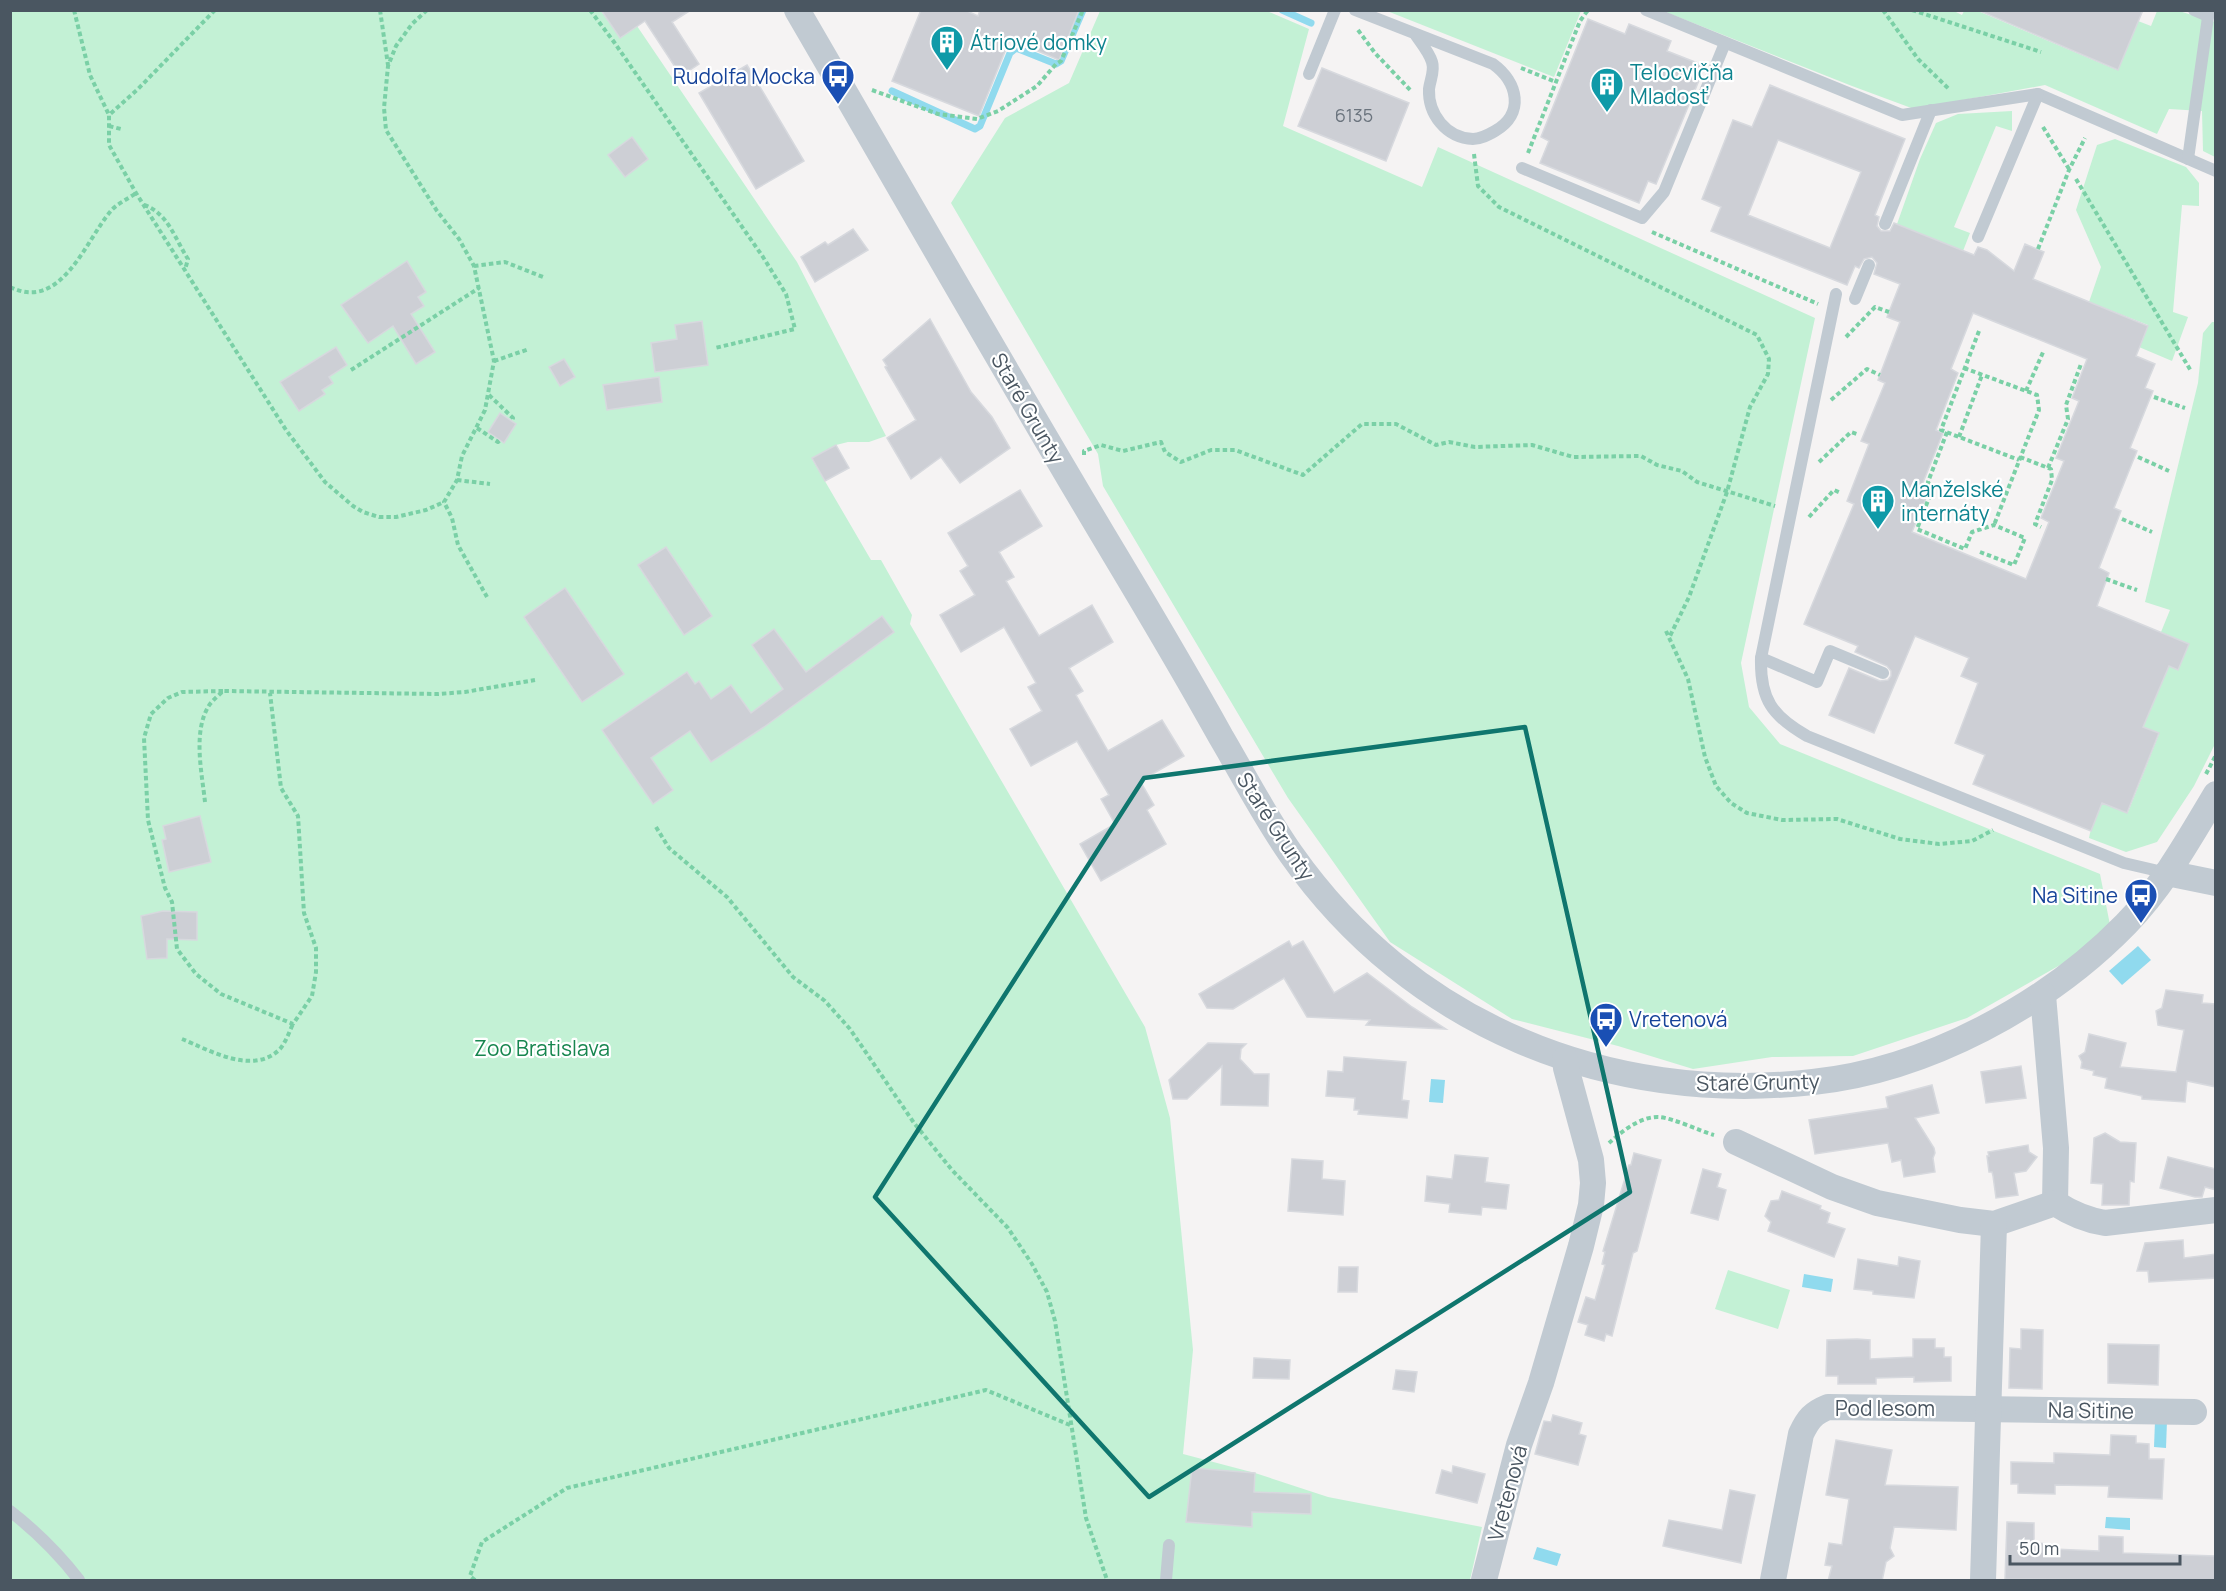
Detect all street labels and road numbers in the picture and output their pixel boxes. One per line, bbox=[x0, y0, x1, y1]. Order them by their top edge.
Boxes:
street label: Staré Grunty bbox=[985, 347, 1071, 469]
street label: Staré Grunty bbox=[1231, 767, 1321, 885]
street label: Staré Grunty bbox=[1696, 1067, 1820, 1097]
street label: Pod lesom bbox=[1835, 1394, 1935, 1422]
street label: Na Sitine bbox=[2048, 1395, 2134, 1425]
street label: Vretenová bbox=[1481, 1442, 1533, 1544]

